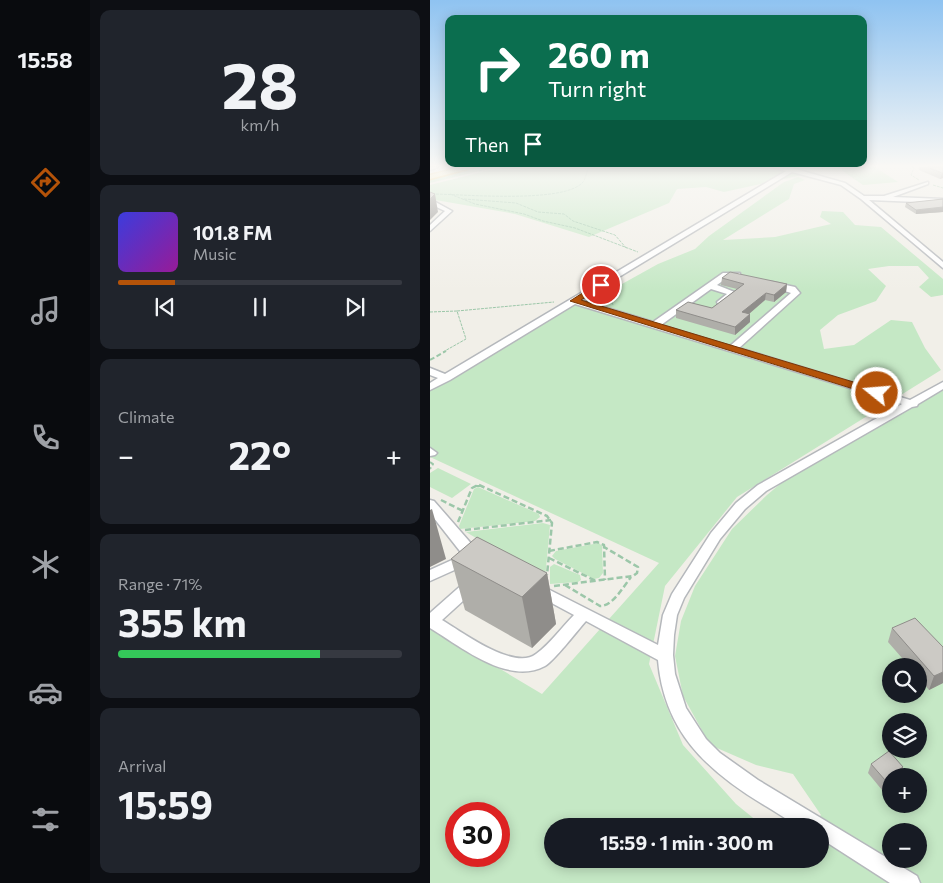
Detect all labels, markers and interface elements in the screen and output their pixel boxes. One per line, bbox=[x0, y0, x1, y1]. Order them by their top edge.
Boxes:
text: 260 m bbox=[548, 32, 650, 75]
icon: right bbox=[465, 35, 530, 100]
text: 28 bbox=[222, 43, 298, 122]
text: 15:58 bbox=[17, 46, 73, 73]
text: Turn right bbox=[548, 75, 646, 102]
text: km/h bbox=[241, 115, 279, 134]
icon: arrive bbox=[519, 130, 547, 158]
text: Then bbox=[465, 133, 509, 156]
icon: directions bbox=[28, 165, 63, 200]
text: 101.8 FM bbox=[193, 221, 272, 244]
text: Music bbox=[193, 244, 237, 263]
pin bbox=[580, 264, 622, 306]
icon: arrive bbox=[587, 271, 615, 299]
icon: music bbox=[28, 293, 63, 328]
icon: previous bbox=[151, 293, 179, 321]
icon: pause bbox=[246, 293, 274, 321]
icon: next bbox=[341, 293, 369, 321]
position arrow bbox=[850, 366, 902, 418]
text: Climate bbox=[118, 407, 174, 426]
icon: phone bbox=[28, 420, 63, 455]
text: 22° bbox=[228, 431, 291, 478]
text: − bbox=[118, 438, 134, 472]
text: + bbox=[386, 438, 402, 472]
icon: climate bbox=[28, 547, 63, 582]
text: Range · 71% bbox=[118, 574, 202, 593]
text: 355 km bbox=[118, 598, 247, 645]
map controls bbox=[882, 658, 927, 868]
button: search bbox=[882, 658, 927, 703]
icon: car bbox=[28, 675, 63, 710]
button: layers bbox=[882, 713, 927, 758]
text: Arrival bbox=[118, 756, 166, 775]
button: + bbox=[882, 768, 927, 813]
text: 15:59 bbox=[118, 780, 213, 827]
icon: filters bbox=[28, 802, 63, 837]
speed limit sign: 30 bbox=[445, 802, 510, 867]
button: − bbox=[882, 823, 927, 868]
text: 15:59 · 1 min · 300 m bbox=[600, 831, 773, 854]

